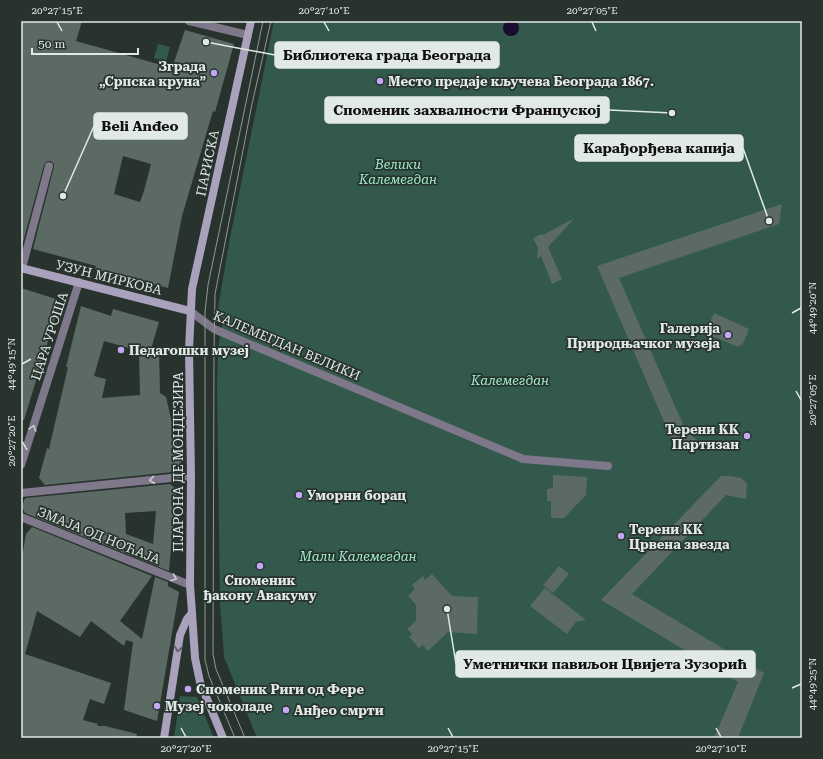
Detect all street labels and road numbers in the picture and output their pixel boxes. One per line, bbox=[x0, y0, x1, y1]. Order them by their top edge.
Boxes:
street label: ПАРИСКА bbox=[193, 129, 222, 198]
street label: УЗУН МИРКОВА bbox=[54, 257, 163, 298]
street label: ЦАРА УРОША bbox=[28, 290, 71, 382]
street label: КАЛЕМЕГДАН ВЕЛИКИ bbox=[211, 308, 363, 383]
street label: ПЈАРОНА ДЕ МОНДЕЗИРА bbox=[171, 372, 186, 552]
street label: ЗМАЈА ОД НОЋАЈА bbox=[35, 504, 163, 567]

